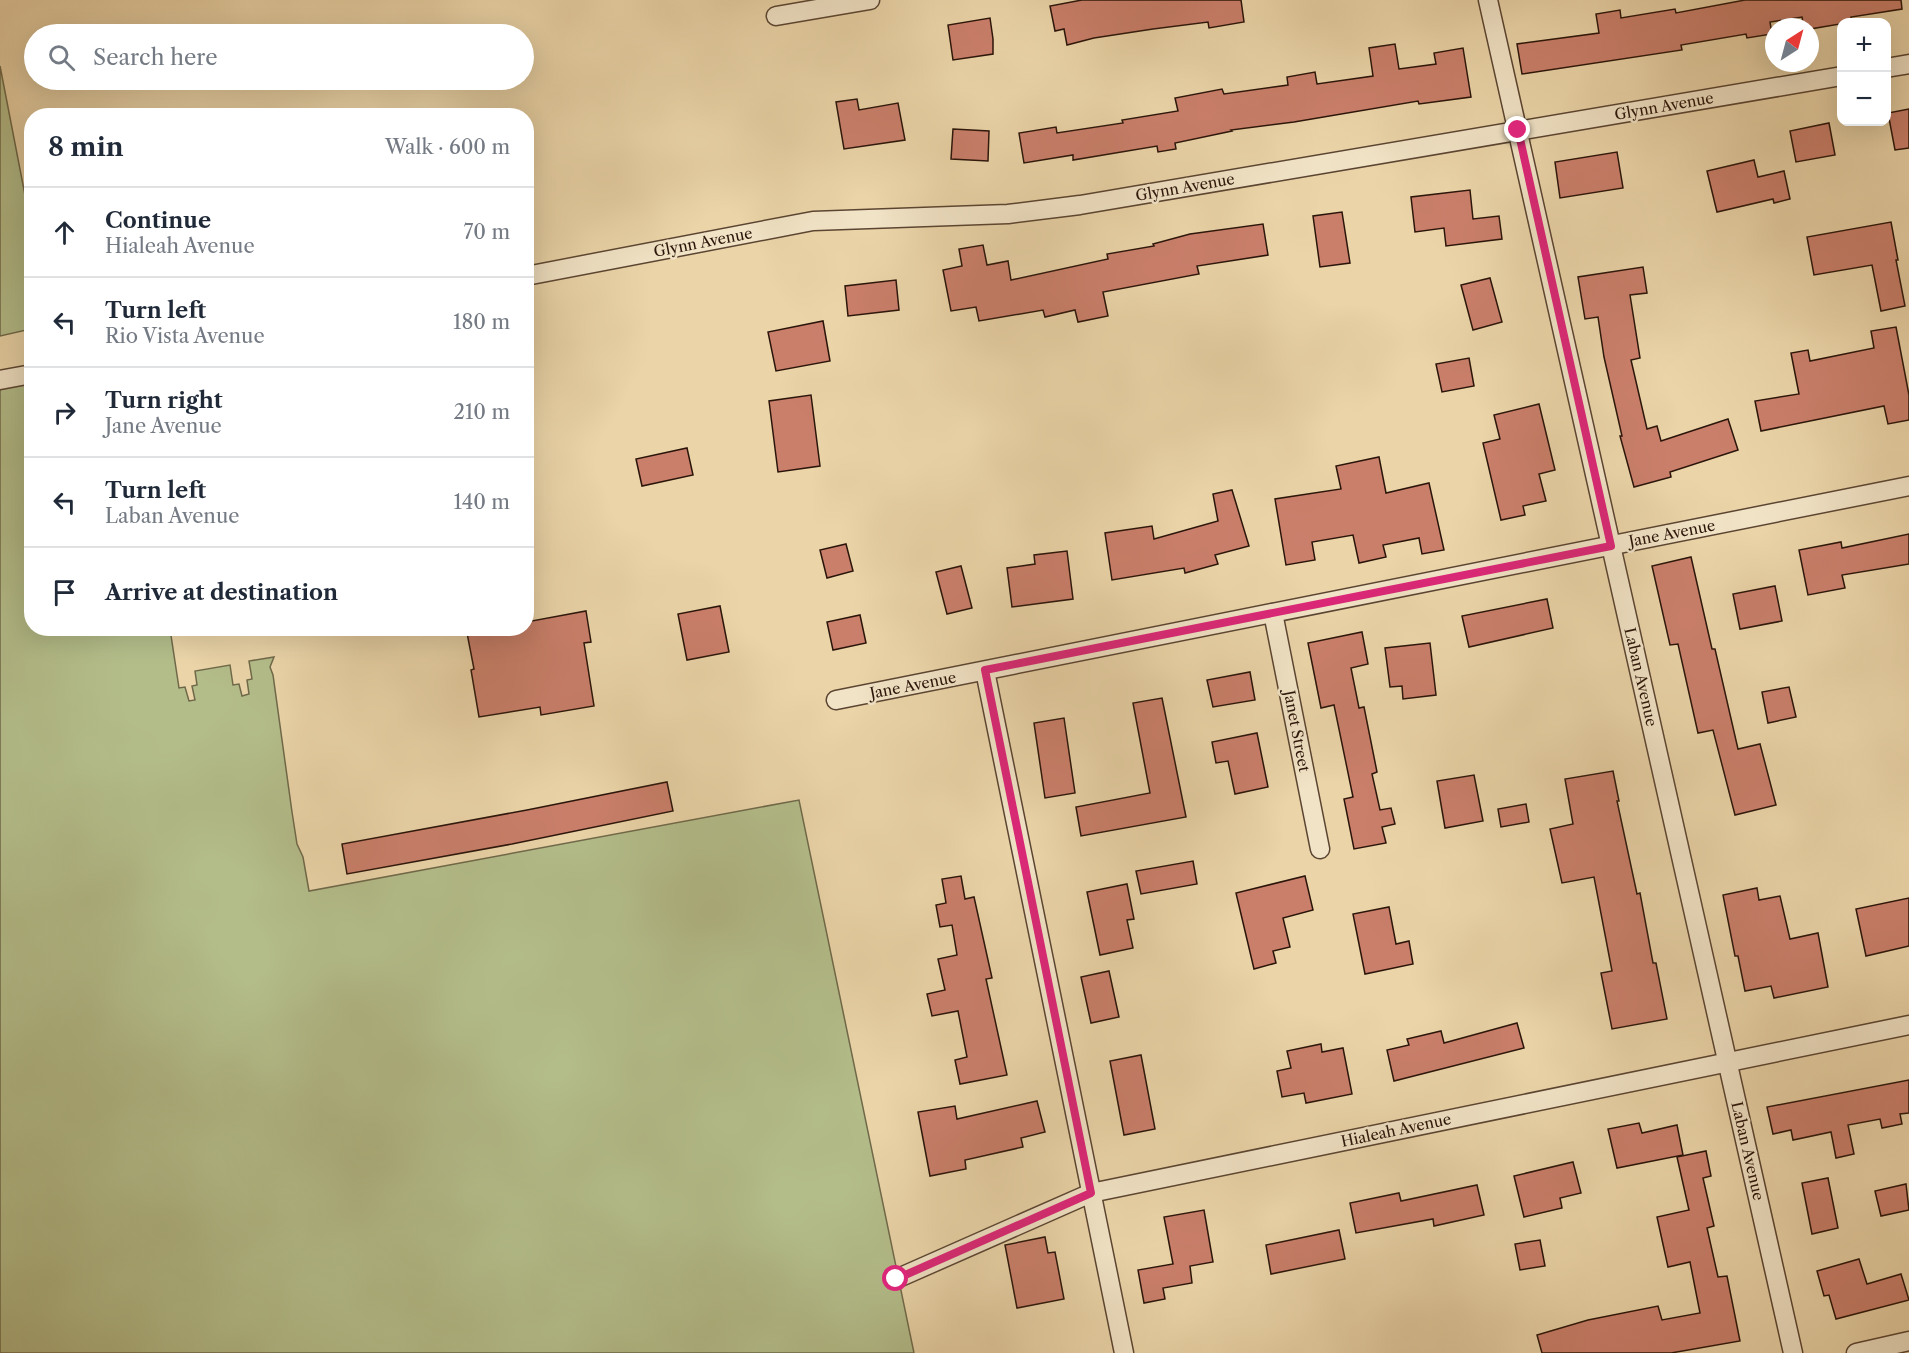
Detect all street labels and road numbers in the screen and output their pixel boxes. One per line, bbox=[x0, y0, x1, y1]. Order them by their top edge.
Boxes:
street label: Glynn Avenue bbox=[1613, 88, 1715, 124]
street label: Glynn Avenue bbox=[1134, 169, 1236, 205]
street label: Glynn Avenue bbox=[652, 223, 754, 261]
street label: Jane Avenue bbox=[1625, 515, 1717, 551]
street label: Laban Avenue bbox=[1620, 626, 1662, 728]
street label: Jane Avenue bbox=[866, 667, 958, 703]
street label: Janet Street bbox=[1279, 687, 1314, 774]
street label: Laban Avenue bbox=[1727, 1100, 1769, 1202]
street label: Hialeah Avenue bbox=[1339, 1109, 1453, 1151]

